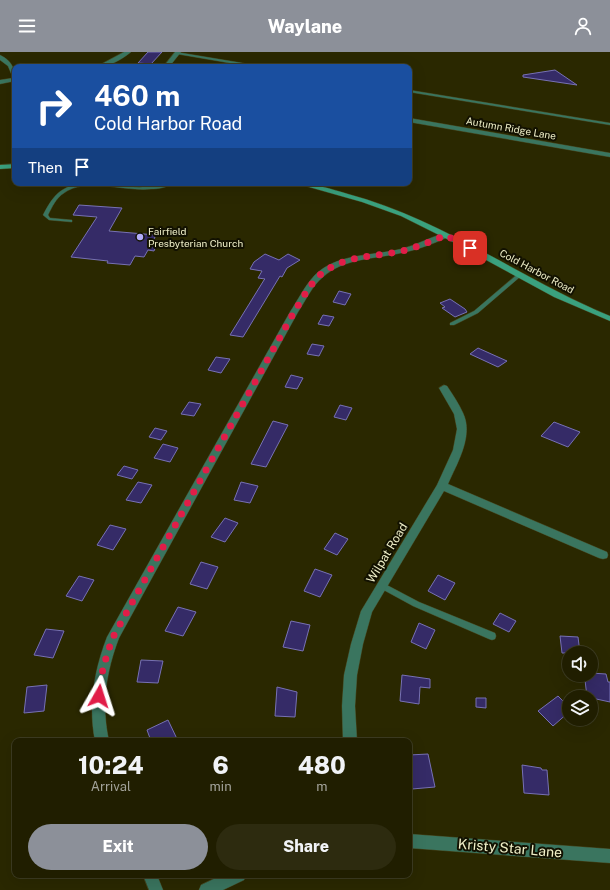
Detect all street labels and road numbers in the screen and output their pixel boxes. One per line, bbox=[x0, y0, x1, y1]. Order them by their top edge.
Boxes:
street label: Autumn Ridge Lane bbox=[465, 114, 557, 142]
street label: Cold Harbor Road bbox=[498, 246, 576, 296]
street label: Wilpat Road bbox=[364, 520, 410, 586]
street label: Kristy Star Lane bbox=[457, 835, 563, 861]

